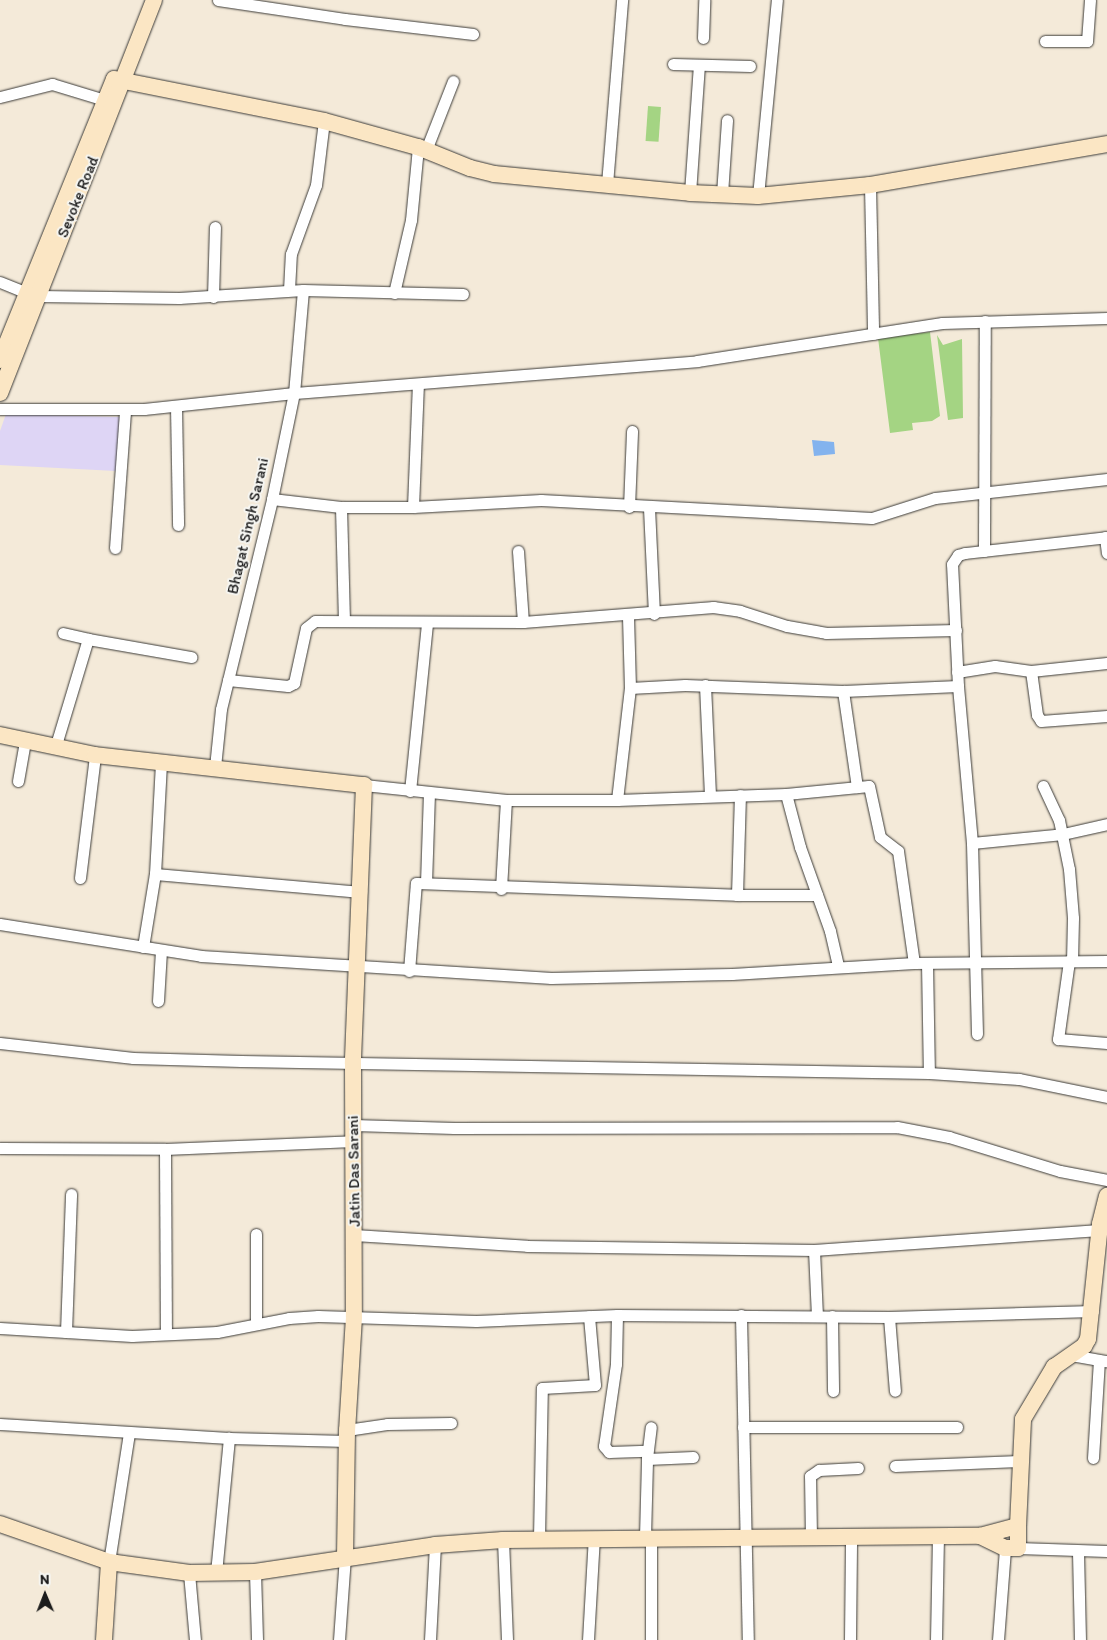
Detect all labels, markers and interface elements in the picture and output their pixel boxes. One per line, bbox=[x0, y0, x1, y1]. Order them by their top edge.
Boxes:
street label: Sevoke Road bbox=[53, 153, 103, 241]
street label: Bhagat Singh Sarani bbox=[223, 456, 273, 596]
street label: Jatin Das Sarani bbox=[343, 1115, 365, 1227]
north arrow bbox=[20, 1570, 70, 1620]
text: N bbox=[40, 1571, 50, 1588]

